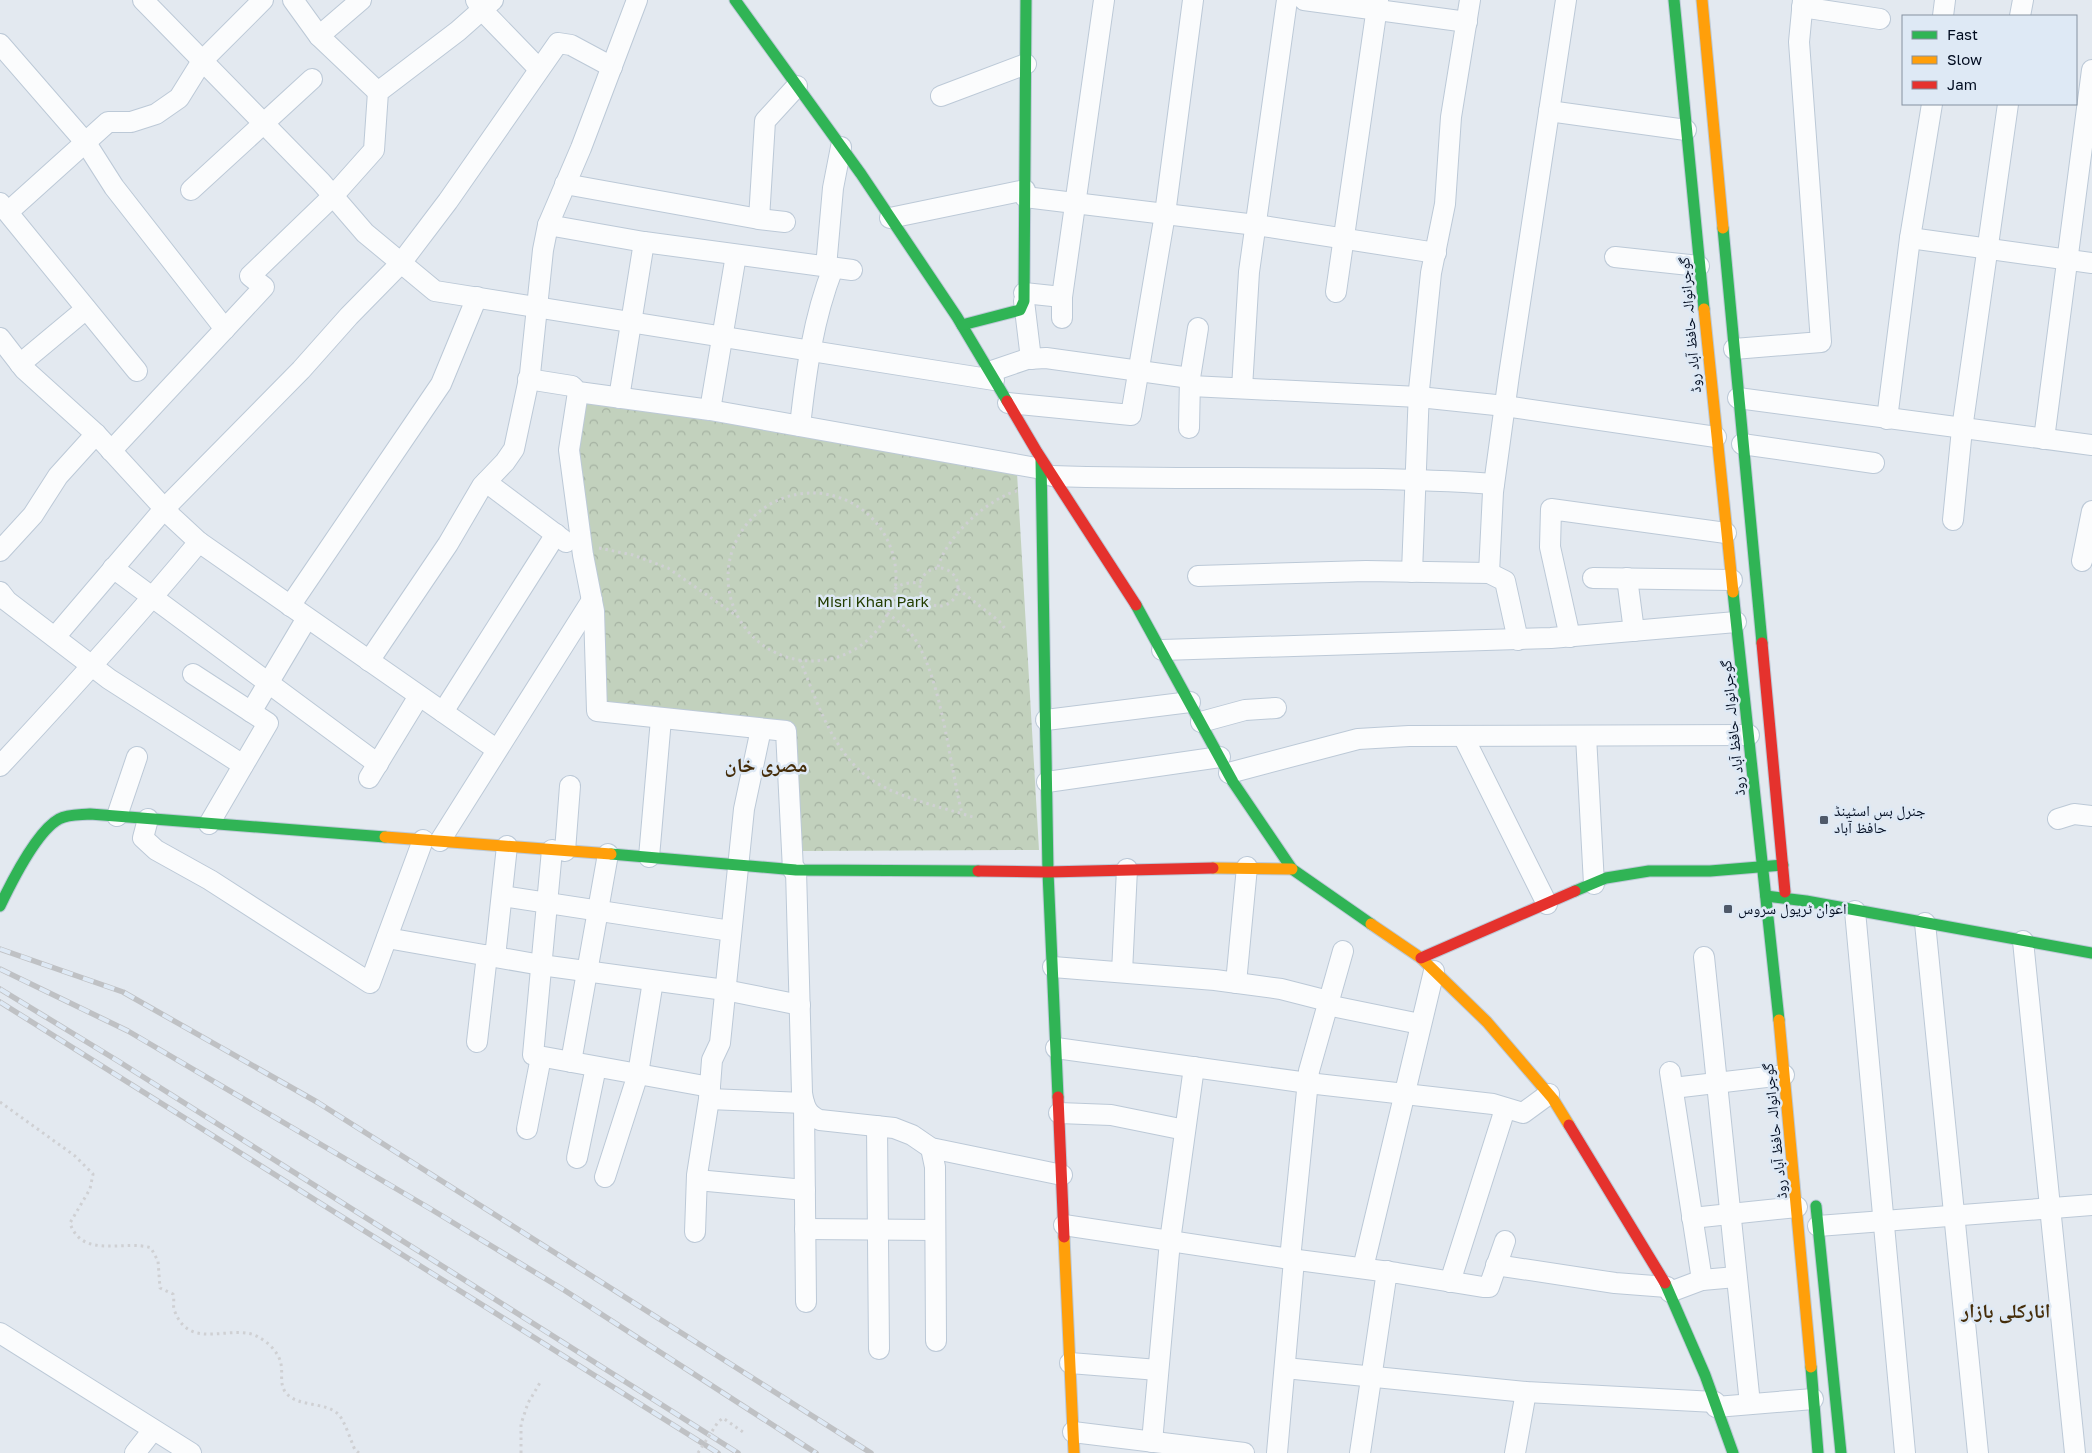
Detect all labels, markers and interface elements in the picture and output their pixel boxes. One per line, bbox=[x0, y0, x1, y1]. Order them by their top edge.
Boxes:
legend bbox=[1902, 15, 2077, 105]
text: Fast bbox=[1947, 25, 1978, 43]
text: Slow bbox=[1947, 50, 1982, 68]
text: Jam bbox=[1947, 75, 1977, 93]
street label: گوجرانوالہ حافظ آباد روڈ bbox=[1674, 256, 1705, 394]
park label: Misri Khan Park bbox=[817, 592, 930, 610]
street label: گوجرانوالہ حافظ آباد روڈ bbox=[1716, 659, 1749, 797]
district label: مصری خان bbox=[725, 752, 807, 777]
place label: جنرل بس اسٹینڈ حافظ آباد bbox=[1834, 801, 1926, 836]
marker: جنرل بس اسٹینڈ حافظ آباد bbox=[1818, 814, 1830, 826]
place label: اعوان ٹریول سروس bbox=[1738, 899, 1846, 919]
marker: اعوان ٹریول سروس bbox=[1722, 903, 1734, 915]
street label: گوجرانوالہ حافظ آباد روڈ bbox=[1758, 1062, 1791, 1200]
district label: انارکلی بازار bbox=[1960, 1298, 2051, 1324]

